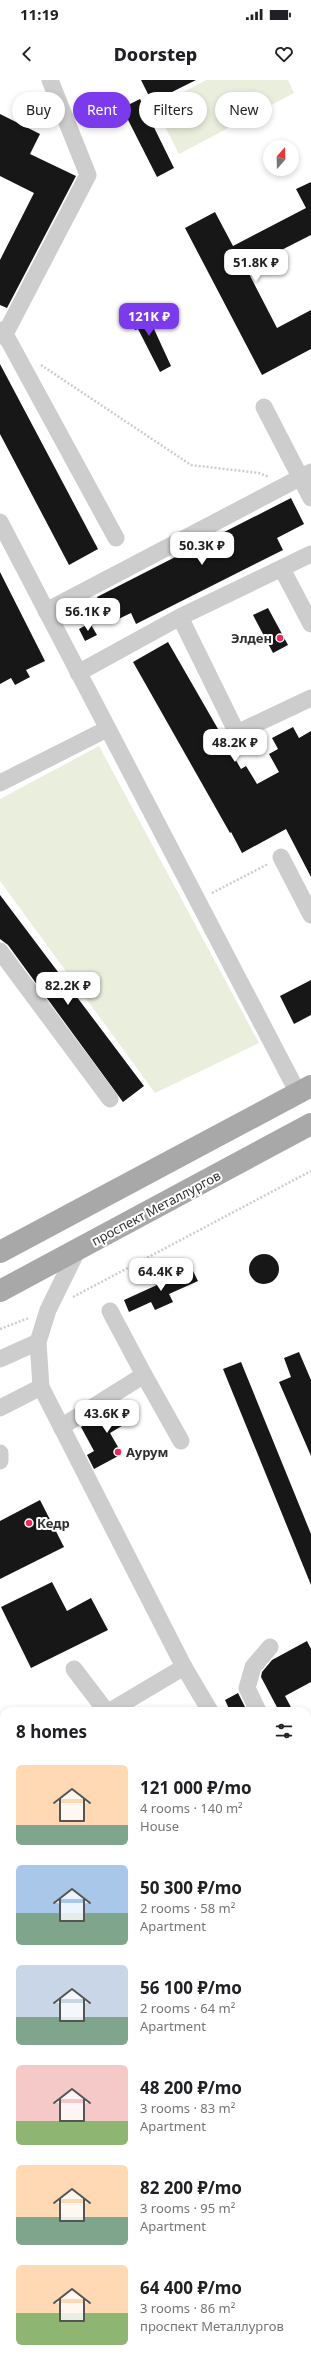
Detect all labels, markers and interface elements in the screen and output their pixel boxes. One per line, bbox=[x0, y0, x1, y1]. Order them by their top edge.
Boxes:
text: 11:19 bbox=[20, 4, 59, 24]
text: Doorstep bbox=[114, 42, 197, 66]
icon: back bbox=[16, 43, 38, 65]
icon: heart bbox=[273, 43, 295, 65]
chip: Buy bbox=[12, 92, 65, 128]
chip: Rent bbox=[73, 92, 131, 128]
chip: Filters bbox=[139, 92, 207, 128]
chip: New bbox=[215, 92, 272, 128]
north arrow bbox=[263, 140, 299, 176]
map controls bbox=[263, 140, 299, 176]
pin: 51.8K ₽ bbox=[219, 249, 293, 283]
text: 51.8K ₽ bbox=[233, 253, 279, 271]
pin: 121K ₽ bbox=[116, 303, 182, 337]
text: 121K ₽ bbox=[128, 307, 170, 325]
pin: 50.3K ₽ bbox=[165, 532, 239, 566]
text: 50.3K ₽ bbox=[179, 536, 225, 554]
pin: 56.1K ₽ bbox=[51, 598, 125, 632]
text: 56.1K ₽ bbox=[65, 602, 111, 620]
place label: Элден bbox=[231, 629, 272, 647]
marker: Элден bbox=[275, 633, 285, 643]
pin: 48.2K ₽ bbox=[198, 729, 272, 763]
text: 48.2K ₽ bbox=[212, 733, 258, 751]
pin: 82.2K ₽ bbox=[31, 972, 105, 1006]
text: 82.2K ₽ bbox=[45, 976, 91, 994]
street label: проспект Металлургов bbox=[88, 1166, 224, 1250]
pin: 64.4K ₽ bbox=[124, 1258, 198, 1292]
text: 64.4K ₽ bbox=[138, 1262, 184, 1280]
pin: 43.6K ₽ bbox=[70, 1400, 144, 1434]
text: 43.6K ₽ bbox=[84, 1404, 130, 1422]
place label: Аурум bbox=[126, 1443, 168, 1461]
marker: Аурум bbox=[113, 1447, 123, 1457]
place label: Кедр bbox=[37, 1514, 70, 1532]
marker: Кедр bbox=[24, 1518, 34, 1528]
text: 8 homes bbox=[16, 1720, 87, 1743]
icon: filters bbox=[273, 1720, 295, 1742]
text: 121 000 ₽/mo bbox=[140, 1776, 252, 1799]
icon: home bbox=[48, 1781, 96, 1829]
text: 4 rooms · 140 m² bbox=[140, 1799, 243, 1817]
text: House bbox=[140, 1817, 179, 1835]
text: 50 300 ₽/mo bbox=[140, 1876, 242, 1899]
icon: home bbox=[48, 1881, 96, 1929]
text: 2 rooms · 58 m² bbox=[140, 1899, 235, 1917]
text: Apartment bbox=[140, 1917, 206, 1935]
text: 56 100 ₽/mo bbox=[140, 1976, 242, 1999]
icon: home bbox=[48, 1981, 96, 2029]
text: 2 rooms · 64 m² bbox=[140, 1999, 235, 2017]
text: Apartment bbox=[140, 2017, 206, 2035]
text: 48 200 ₽/mo bbox=[140, 2076, 242, 2099]
icon: home bbox=[48, 2081, 96, 2129]
text: 3 rooms · 83 m² bbox=[140, 2099, 235, 2117]
text: Apartment bbox=[140, 2117, 206, 2135]
text: 82 200 ₽/mo bbox=[140, 2176, 242, 2199]
icon: home bbox=[48, 2181, 96, 2229]
text: 3 rooms · 95 m² bbox=[140, 2199, 235, 2217]
text: Apartment bbox=[140, 2217, 206, 2235]
text: 64 400 ₽/mo bbox=[140, 2276, 242, 2299]
icon: home bbox=[48, 2281, 96, 2329]
text: 3 rooms · 86 m² bbox=[140, 2299, 235, 2317]
text: проспект Металлургов bbox=[140, 2317, 284, 2335]

